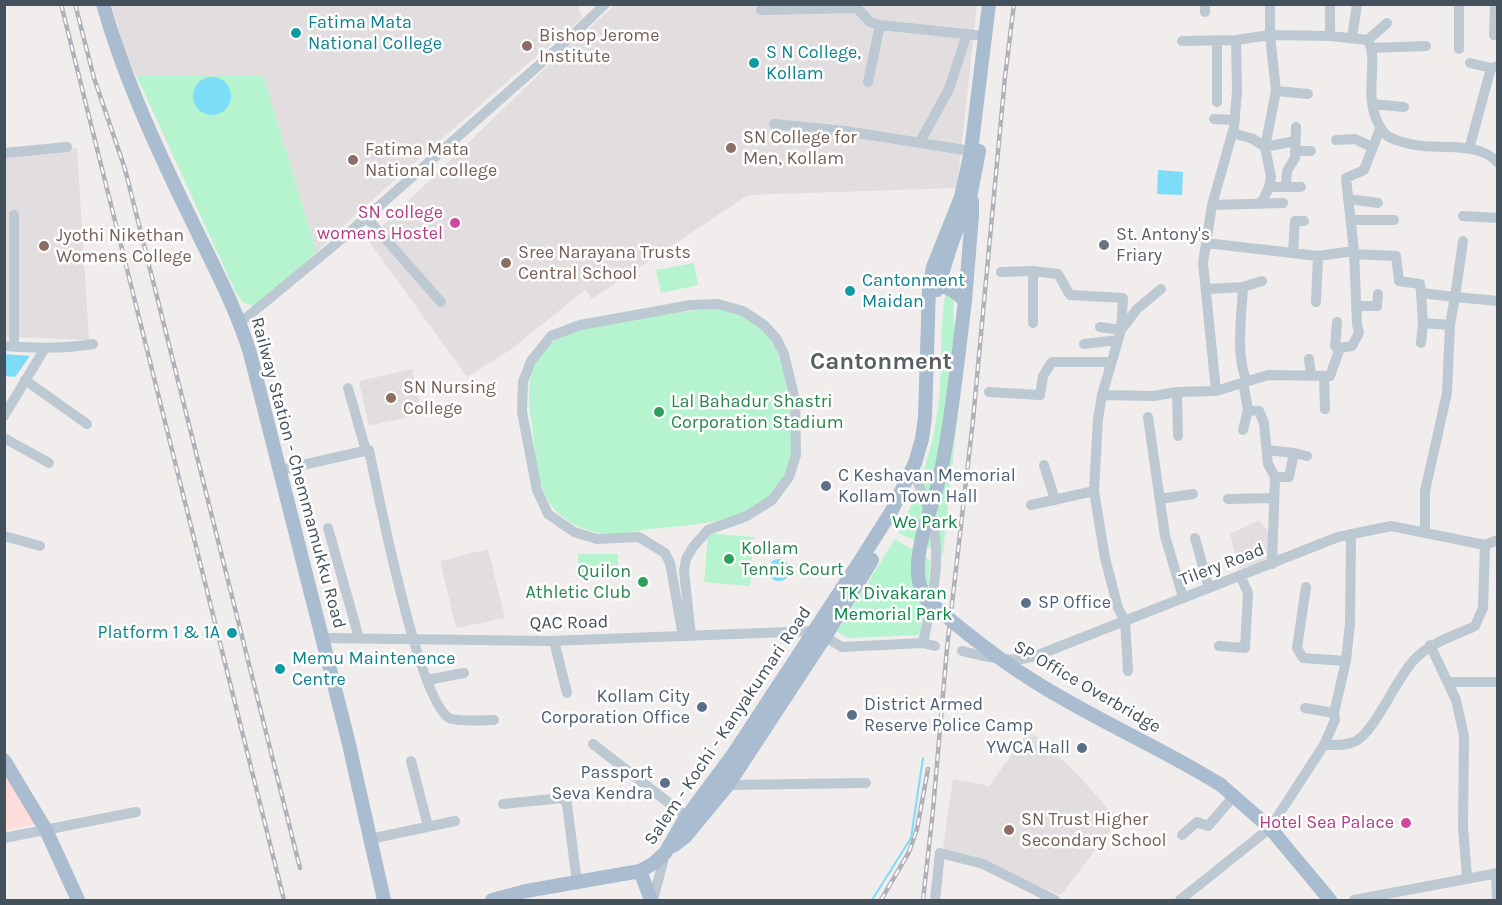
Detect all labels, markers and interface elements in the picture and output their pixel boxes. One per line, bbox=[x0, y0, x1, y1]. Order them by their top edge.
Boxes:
place label: Fatima Mata National College bbox=[308, 12, 442, 54]
place label: Bishop Jerome Institute bbox=[539, 25, 659, 68]
marker: Fatima Mata National College bbox=[289, 26, 303, 40]
marker: Bishop Jerome Institute bbox=[520, 39, 534, 53]
place label: S N College, Kollam bbox=[766, 42, 861, 84]
marker: S N College, Kollam bbox=[747, 56, 761, 70]
place label: SN College for Men, Kollam bbox=[743, 127, 857, 170]
place label: Fatima Mata National college bbox=[365, 139, 497, 182]
marker: SN College for Men, Kollam bbox=[724, 141, 738, 155]
marker: Fatima Mata National college bbox=[346, 153, 360, 167]
place label: SN college womens Hostel bbox=[317, 202, 443, 244]
marker: SN college womens Hostel bbox=[448, 216, 462, 230]
place label: St. Antony's Friary bbox=[1116, 224, 1210, 266]
place label: Jyothi Nikethan Womens College bbox=[56, 225, 192, 268]
marker: St. Antony's Friary bbox=[1097, 238, 1111, 252]
marker: Jyothi Nikethan Womens College bbox=[37, 239, 51, 253]
place label: Sree Narayana Trusts Central School bbox=[518, 242, 691, 284]
marker: Sree Narayana Trusts Central School bbox=[499, 256, 513, 270]
place label: Cantonment Maidan bbox=[862, 270, 965, 312]
marker: Cantonment Maidan bbox=[843, 284, 857, 298]
street label: Railway Station - Chemmamukku Road bbox=[246, 315, 350, 631]
district label: Cantonment bbox=[810, 348, 952, 376]
place label: SN Nursing College bbox=[403, 377, 496, 420]
marker: SN Nursing College bbox=[384, 391, 398, 405]
place label: Lal Bahadur Shastri Corporation Stadium bbox=[671, 391, 844, 434]
marker: Lal Bahadur Shastri Corporation Stadium bbox=[652, 405, 666, 419]
place label: C Keshavan Memorial Kollam Town Hall bbox=[838, 465, 1016, 508]
marker: C Keshavan Memorial Kollam Town Hall bbox=[819, 479, 833, 493]
park label: We Park bbox=[892, 512, 958, 534]
place label: Kollam Tennis Court bbox=[741, 538, 844, 580]
street label: Tilery Road bbox=[1176, 539, 1268, 591]
marker: Kollam Tennis Court bbox=[722, 552, 736, 566]
place label: Quilon Athletic Club bbox=[525, 561, 631, 604]
marker: Quilon Athletic Club bbox=[636, 575, 650, 589]
park label: TK Divakaran Memorial Park bbox=[834, 583, 952, 626]
place label: SP Office bbox=[1038, 592, 1111, 614]
marker: SP Office bbox=[1019, 596, 1033, 610]
street label: Salem - Kochi - Kanyakumari Road bbox=[640, 603, 816, 849]
street label: QAC Road bbox=[529, 612, 609, 634]
place label: Platform 1 & 1A bbox=[97, 622, 220, 644]
marker: Platform 1 & 1A bbox=[225, 626, 239, 640]
street label: SP Office Overbridge bbox=[1010, 636, 1164, 738]
place label: Memu Maintenence Centre bbox=[292, 648, 455, 690]
marker: Memu Maintenence Centre bbox=[273, 662, 287, 676]
place label: Kollam City Corporation Office bbox=[541, 686, 690, 728]
place label: District Armed Reserve Police Camp bbox=[864, 694, 1033, 736]
marker: Kollam City Corporation Office bbox=[695, 700, 709, 714]
marker: District Armed Reserve Police Camp bbox=[845, 708, 859, 722]
place label: YWCA Hall bbox=[986, 737, 1070, 759]
marker: YWCA Hall bbox=[1075, 741, 1089, 755]
place label: Passport Seva Kendra bbox=[552, 762, 653, 804]
marker: Passport Seva Kendra bbox=[658, 776, 672, 790]
place label: SN Trust Higher Secondary School bbox=[1021, 809, 1167, 852]
place label: Hotel Sea Palace bbox=[1259, 812, 1394, 834]
marker: Hotel Sea Palace bbox=[1399, 816, 1413, 830]
marker: SN Trust Higher Secondary School bbox=[1002, 823, 1016, 837]

